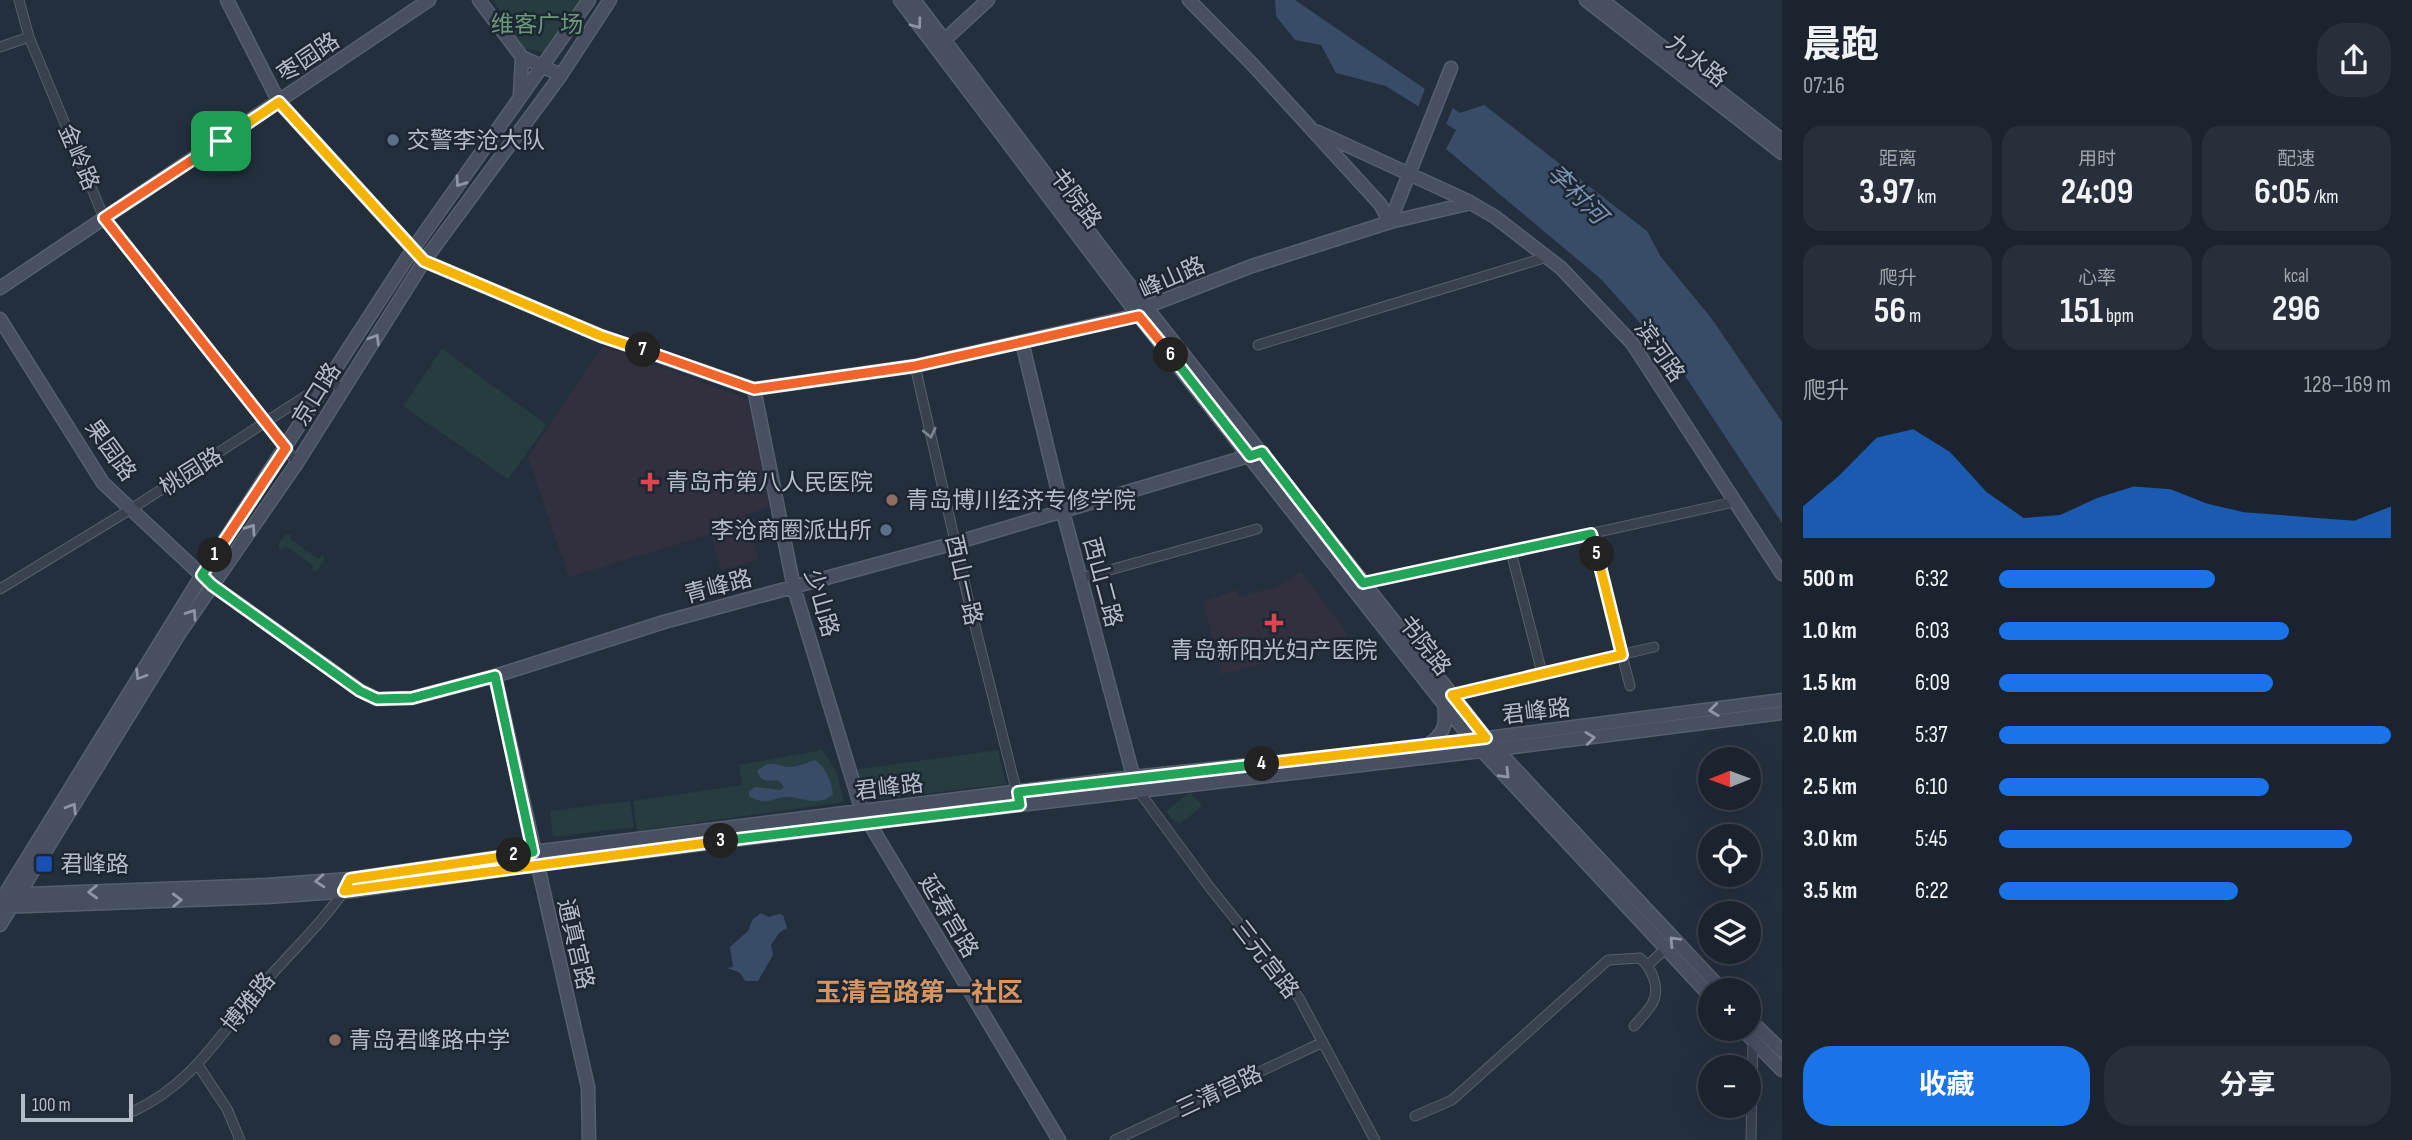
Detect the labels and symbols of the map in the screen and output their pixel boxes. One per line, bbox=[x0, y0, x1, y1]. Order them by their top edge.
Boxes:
park label: 维客广场 bbox=[491, 11, 583, 39]
one-way arrow bbox=[909, 16, 921, 29]
street label: 枣园路 bbox=[272, 27, 345, 89]
street label: 九水路 bbox=[1661, 29, 1732, 93]
pin bbox=[191, 111, 251, 171]
street label: 金岭路 bbox=[52, 120, 104, 195]
place label: 交警李沧大队 bbox=[407, 127, 545, 155]
marker: 交警李沧大队 bbox=[385, 132, 401, 148]
water label: 李村河 bbox=[1541, 159, 1615, 233]
street label: 书院路 bbox=[1043, 163, 1107, 235]
one-way arrow bbox=[456, 174, 468, 187]
street label: 峰山路 bbox=[1135, 251, 1210, 305]
street label: 滨河路 bbox=[1628, 315, 1690, 388]
pin: 7 bbox=[626, 332, 660, 368]
one-way arrow bbox=[367, 333, 380, 346]
pin: 6 bbox=[1154, 338, 1188, 372]
street label: 京口路 bbox=[287, 358, 347, 431]
street label: 果园路 bbox=[79, 414, 142, 487]
one-way arrow bbox=[922, 427, 936, 439]
street label: 桃园路 bbox=[155, 442, 228, 502]
place label: 青岛市第八人民医院 bbox=[666, 469, 873, 497]
marker: 青岛市第八人民医院 bbox=[640, 472, 660, 492]
place label: 青岛博川经济专修学院 bbox=[906, 487, 1136, 515]
marker: 青岛博川经济专修学院 bbox=[884, 492, 900, 508]
place label: 李沧商圈派出所 bbox=[711, 517, 872, 545]
marker: 李沧商圈派出所 bbox=[878, 522, 894, 538]
one-way arrow bbox=[243, 524, 255, 537]
street label: 西山一路 bbox=[939, 532, 987, 628]
street label: 西山二路 bbox=[1077, 534, 1127, 630]
pin: 5 bbox=[1580, 536, 1614, 572]
pin: 1 bbox=[198, 538, 232, 572]
street label: 青峰路 bbox=[681, 565, 755, 609]
street label: 少山路 bbox=[798, 566, 844, 640]
one-way arrow bbox=[184, 609, 197, 622]
street label: 书院路 bbox=[1392, 610, 1456, 681]
marker: 青岛新阳光妇产医院 bbox=[1264, 613, 1284, 633]
place label: 青岛新阳光妇产医院 bbox=[1171, 637, 1378, 665]
one-way arrow bbox=[136, 668, 149, 681]
street label: 君峰路 bbox=[1500, 694, 1572, 730]
one-way arrow bbox=[1709, 703, 1720, 718]
one-way arrow bbox=[1585, 730, 1596, 745]
pin: 4 bbox=[1244, 746, 1280, 782]
north arrow bbox=[1698, 747, 1760, 810]
one-way arrow bbox=[1496, 766, 1509, 779]
street label: 君峰路 bbox=[853, 770, 925, 806]
one-way arrow bbox=[64, 802, 77, 815]
pin: 3 bbox=[704, 824, 738, 858]
pin: 2 bbox=[496, 838, 532, 872]
place label: 君峰路 bbox=[60, 851, 129, 879]
marker: 君峰路 bbox=[34, 854, 54, 874]
street label: 延寿宫路 bbox=[912, 870, 984, 963]
one-way arrow bbox=[314, 873, 325, 888]
one-way arrow bbox=[87, 885, 98, 900]
one-way arrow bbox=[172, 893, 183, 908]
street label: 通真宫路 bbox=[551, 896, 599, 992]
street label: 三元宫路 bbox=[1226, 915, 1305, 1004]
one-way arrow bbox=[1670, 937, 1683, 950]
street label: 博雅路 bbox=[216, 967, 281, 1038]
district label: 玉清宫路第一社区 bbox=[815, 978, 1023, 1009]
place label: 青岛君峰路中学 bbox=[349, 1027, 510, 1055]
marker: 青岛君峰路中学 bbox=[327, 1032, 343, 1048]
street label: 三清宫路 bbox=[1172, 1060, 1267, 1124]
scale bar bbox=[21, 1091, 133, 1123]

